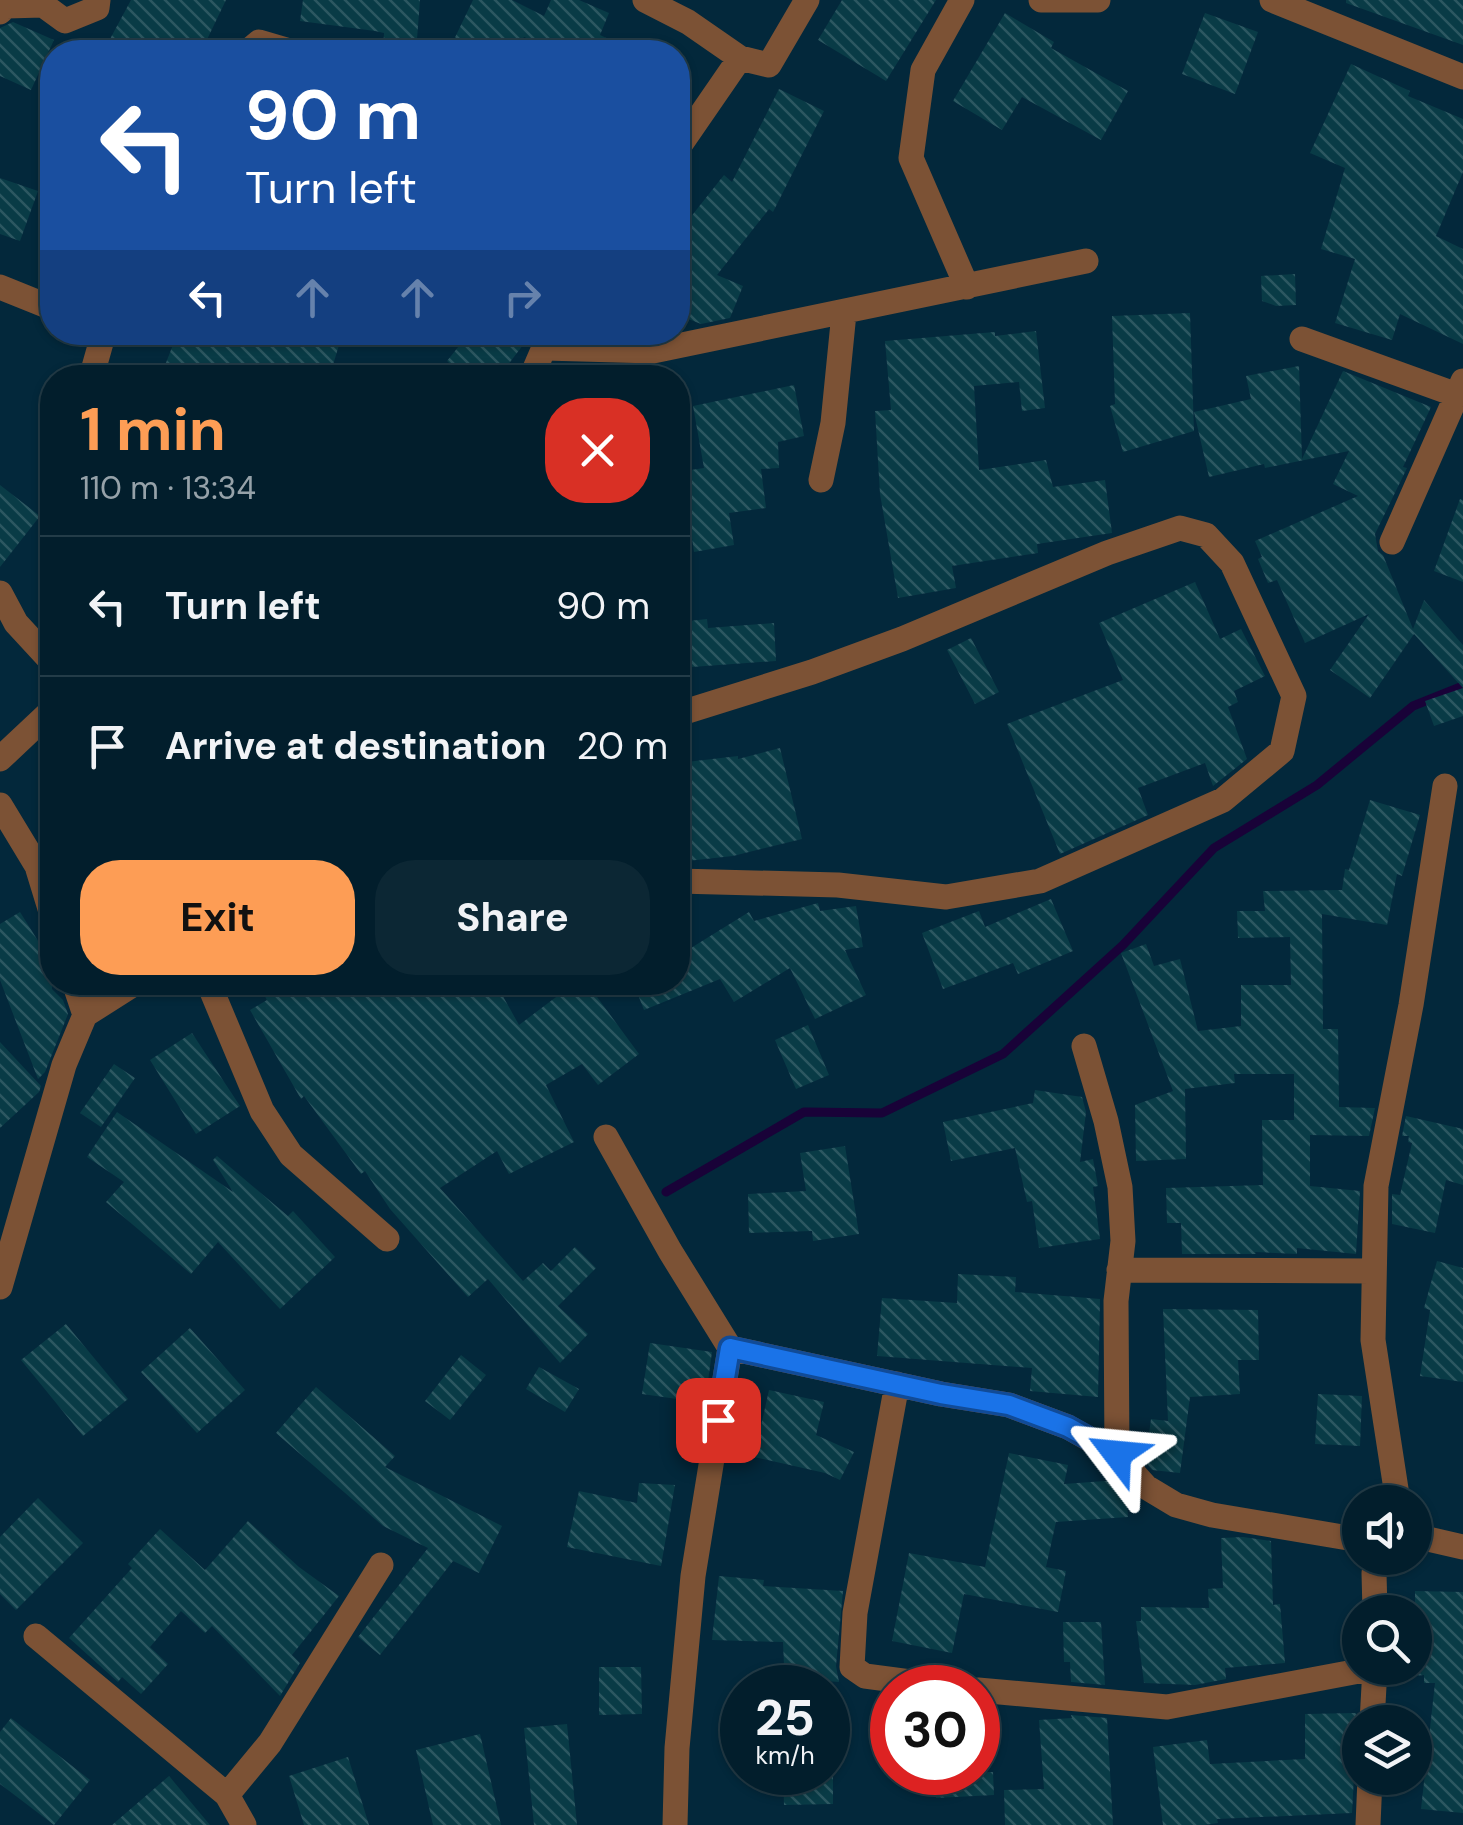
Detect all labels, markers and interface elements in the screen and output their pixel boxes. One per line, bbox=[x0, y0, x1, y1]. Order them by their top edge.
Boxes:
text: 90 m bbox=[245, 70, 421, 161]
icon: left bbox=[80, 80, 210, 210]
text: Turn left bbox=[245, 158, 417, 217]
icon: left bbox=[180, 270, 235, 325]
icon: ahead bbox=[285, 270, 340, 325]
icon: ahead bbox=[390, 270, 445, 325]
icon: right bbox=[495, 270, 550, 325]
text: 1 min bbox=[80, 390, 226, 469]
button: close bbox=[545, 398, 650, 503]
text: 110 m · 13:34 bbox=[80, 467, 256, 509]
icon: left bbox=[80, 579, 135, 634]
text: Turn left bbox=[165, 581, 321, 631]
text: 90 m bbox=[556, 581, 650, 631]
icon: arrive bbox=[80, 719, 135, 774]
text: Arrive at destination bbox=[165, 721, 547, 771]
text: 20 m bbox=[577, 721, 668, 771]
button: Exit bbox=[80, 860, 355, 975]
button: Share bbox=[375, 860, 650, 975]
pin bbox=[676, 1378, 761, 1463]
icon: arrive bbox=[691, 1393, 746, 1448]
position arrow bbox=[1065, 1402, 1169, 1506]
map controls bbox=[1342, 1485, 1432, 1795]
button: sound bbox=[1342, 1485, 1432, 1575]
button: search bbox=[1342, 1595, 1432, 1685]
speed limit sign: 30 bbox=[870, 1665, 1000, 1795]
text: 25 bbox=[755, 1685, 815, 1751]
button: layers bbox=[1342, 1705, 1432, 1795]
text: km/h bbox=[755, 1739, 815, 1772]

